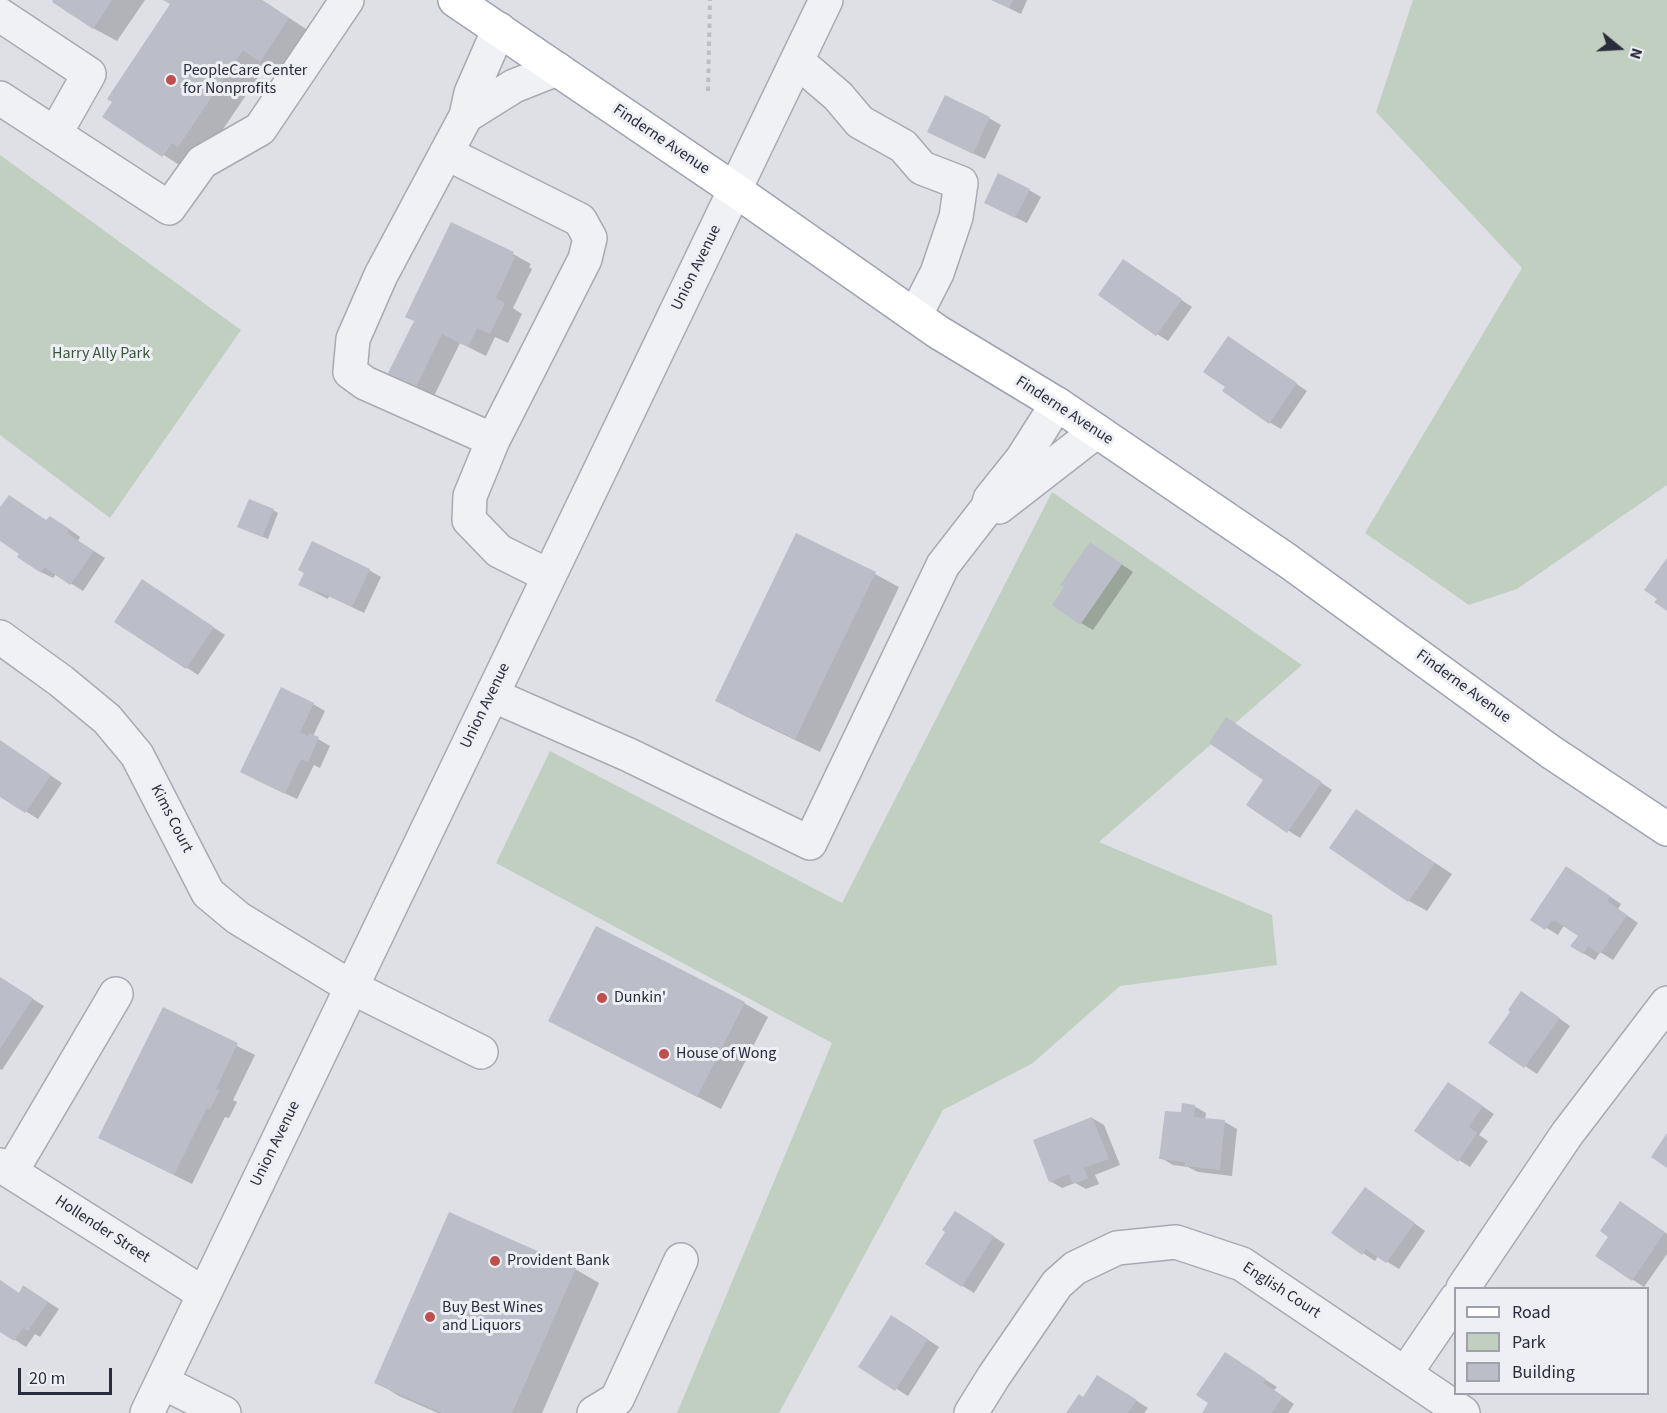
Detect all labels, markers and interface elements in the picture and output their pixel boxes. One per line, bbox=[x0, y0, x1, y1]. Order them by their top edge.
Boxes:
north arrow bbox=[1589, 18, 1649, 78]
text: N bbox=[1624, 45, 1648, 62]
place label: PeopleCare Center for Nonprofits bbox=[183, 61, 307, 99]
marker: PeopleCare Center for Nonprofits bbox=[164, 73, 178, 87]
street label: Finderne Avenue bbox=[609, 101, 713, 179]
street label: Union Avenue bbox=[668, 222, 726, 314]
park label: Harry Ally Park bbox=[52, 344, 150, 364]
street label: Finderne Avenue bbox=[1012, 372, 1116, 450]
street label: Finderne Avenue bbox=[1412, 646, 1514, 728]
street label: Union Avenue bbox=[457, 660, 515, 752]
street label: Kims Court bbox=[146, 782, 196, 856]
place label: Dunkin' bbox=[614, 988, 666, 1008]
marker: Dunkin' bbox=[595, 991, 609, 1005]
place label: House of Wong bbox=[676, 1044, 776, 1064]
marker: House of Wong bbox=[657, 1047, 671, 1061]
street label: Union Avenue bbox=[247, 1098, 305, 1190]
street label: Hollender Street bbox=[51, 1192, 153, 1268]
place label: Provident Bank bbox=[507, 1251, 610, 1271]
marker: Provident Bank bbox=[488, 1254, 502, 1268]
street label: English Court bbox=[1238, 1259, 1324, 1323]
legend bbox=[1454, 1287, 1649, 1395]
place label: Buy Best Wines and Liquors bbox=[442, 1298, 543, 1336]
text: Road bbox=[1512, 1300, 1551, 1325]
marker: Buy Best Wines and Liquors bbox=[423, 1310, 437, 1324]
text: Park bbox=[1512, 1330, 1546, 1355]
scale bar bbox=[21, 1356, 116, 1394]
text: Building bbox=[1512, 1360, 1575, 1385]
text: 20 m bbox=[29, 1366, 65, 1391]

